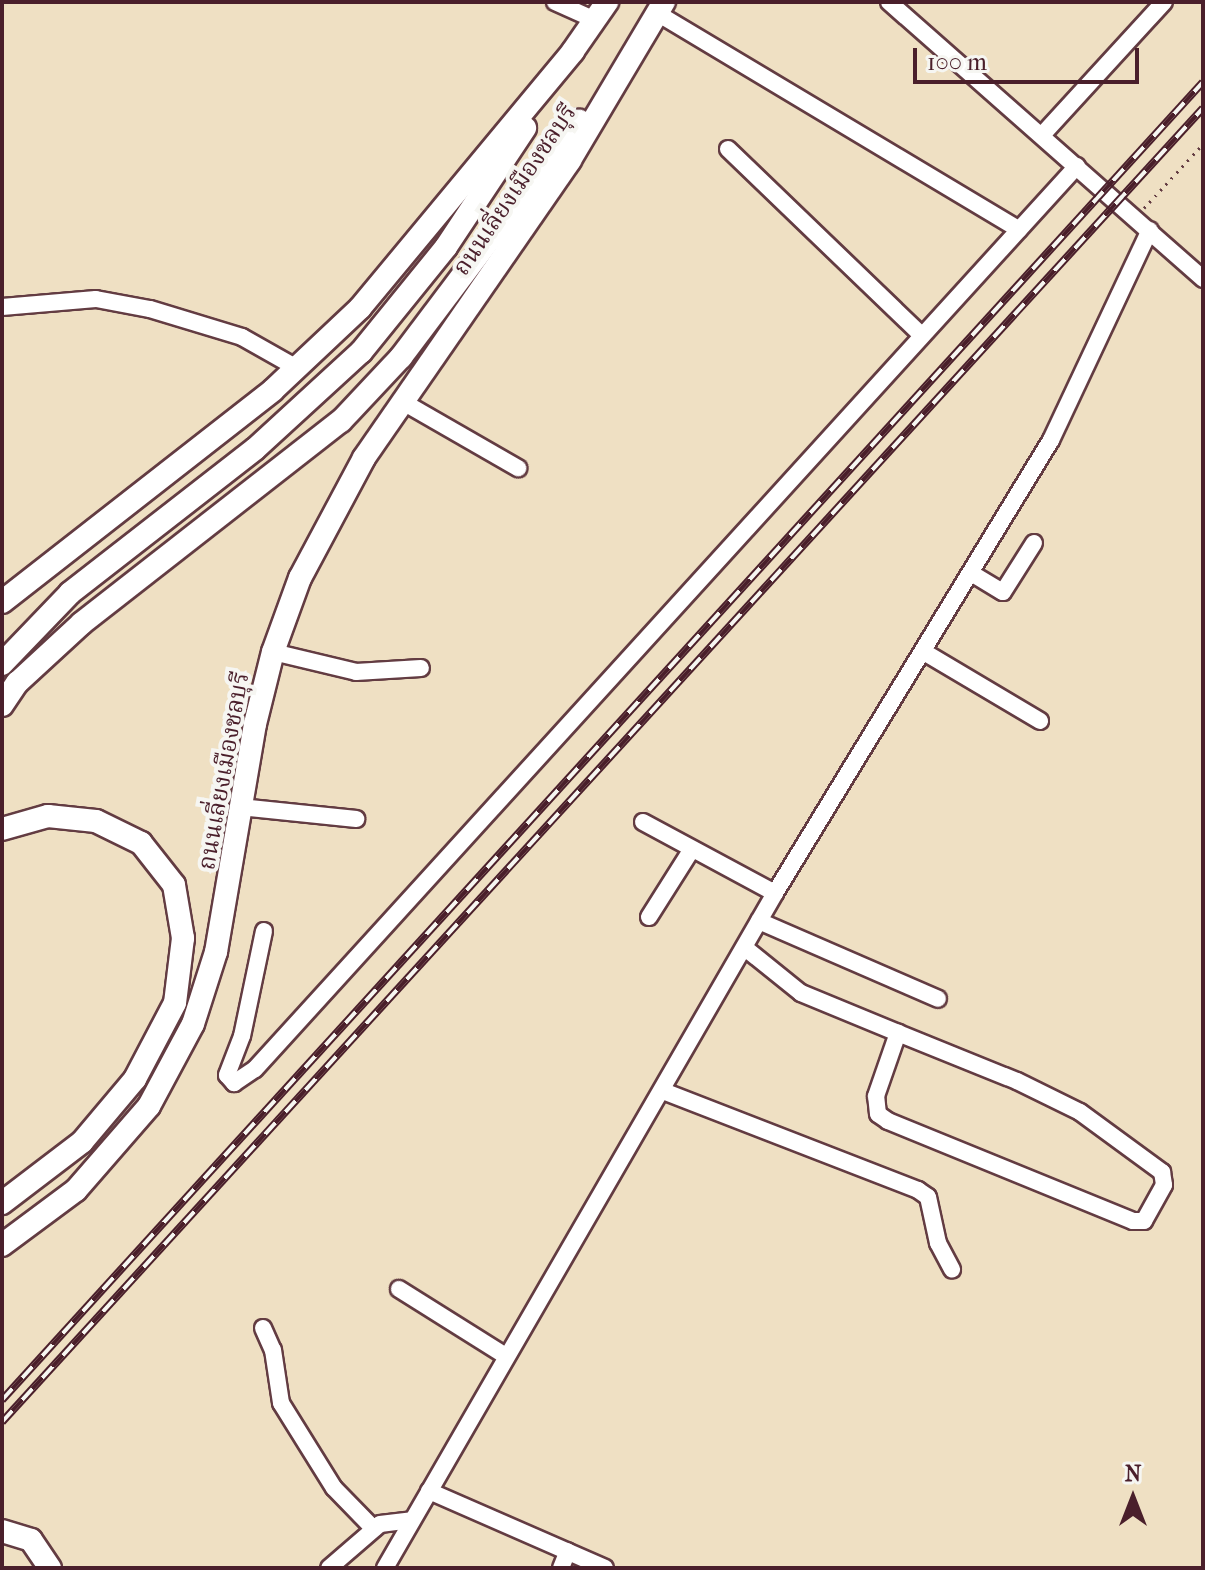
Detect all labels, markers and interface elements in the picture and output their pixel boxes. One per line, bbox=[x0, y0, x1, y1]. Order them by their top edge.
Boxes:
scale bar bbox=[917, 32, 1143, 82]
text: 100 m bbox=[927, 48, 987, 76]
street label: ถนนเลี่ยงเมืองชลบุรี bbox=[447, 99, 583, 281]
street label: ถนนเลี่ยงเมืองชลบุรี bbox=[192, 670, 256, 872]
north arrow bbox=[1093, 1458, 1173, 1538]
text: N bbox=[1125, 1461, 1141, 1487]

